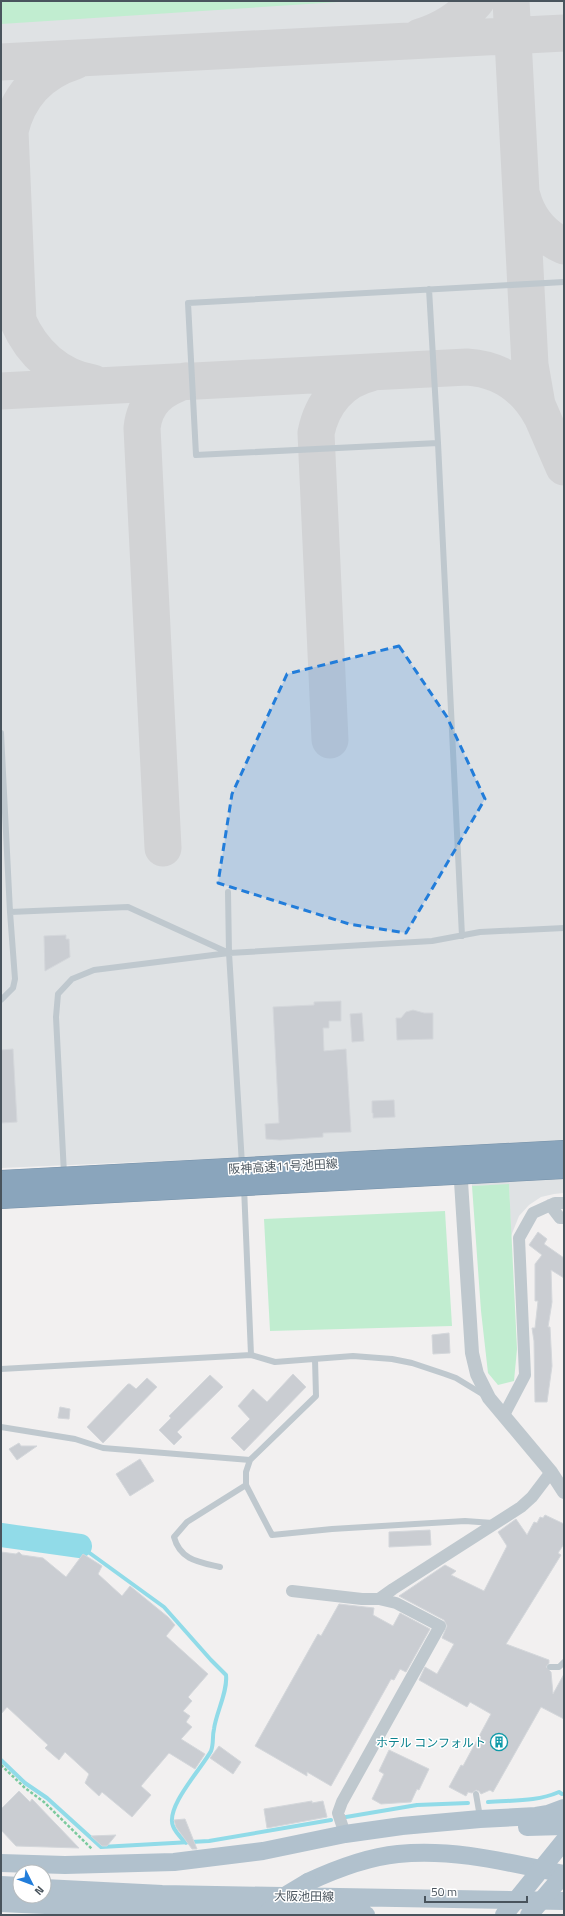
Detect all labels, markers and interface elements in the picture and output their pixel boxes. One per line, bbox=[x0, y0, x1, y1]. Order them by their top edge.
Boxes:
street label: 阪神高速11号池田線 bbox=[228, 1154, 338, 1178]
building icon: ホテル コンフォルト bbox=[489, 1732, 509, 1752]
place label: ホテル コンフォルト bbox=[376, 1733, 486, 1752]
north arrow bbox=[12, 1864, 52, 1904]
scale bar bbox=[425, 1878, 527, 1904]
text: 50 m bbox=[431, 1882, 457, 1901]
text: N bbox=[31, 1883, 48, 1899]
street label: 大阪池田線 bbox=[274, 1886, 334, 1906]

